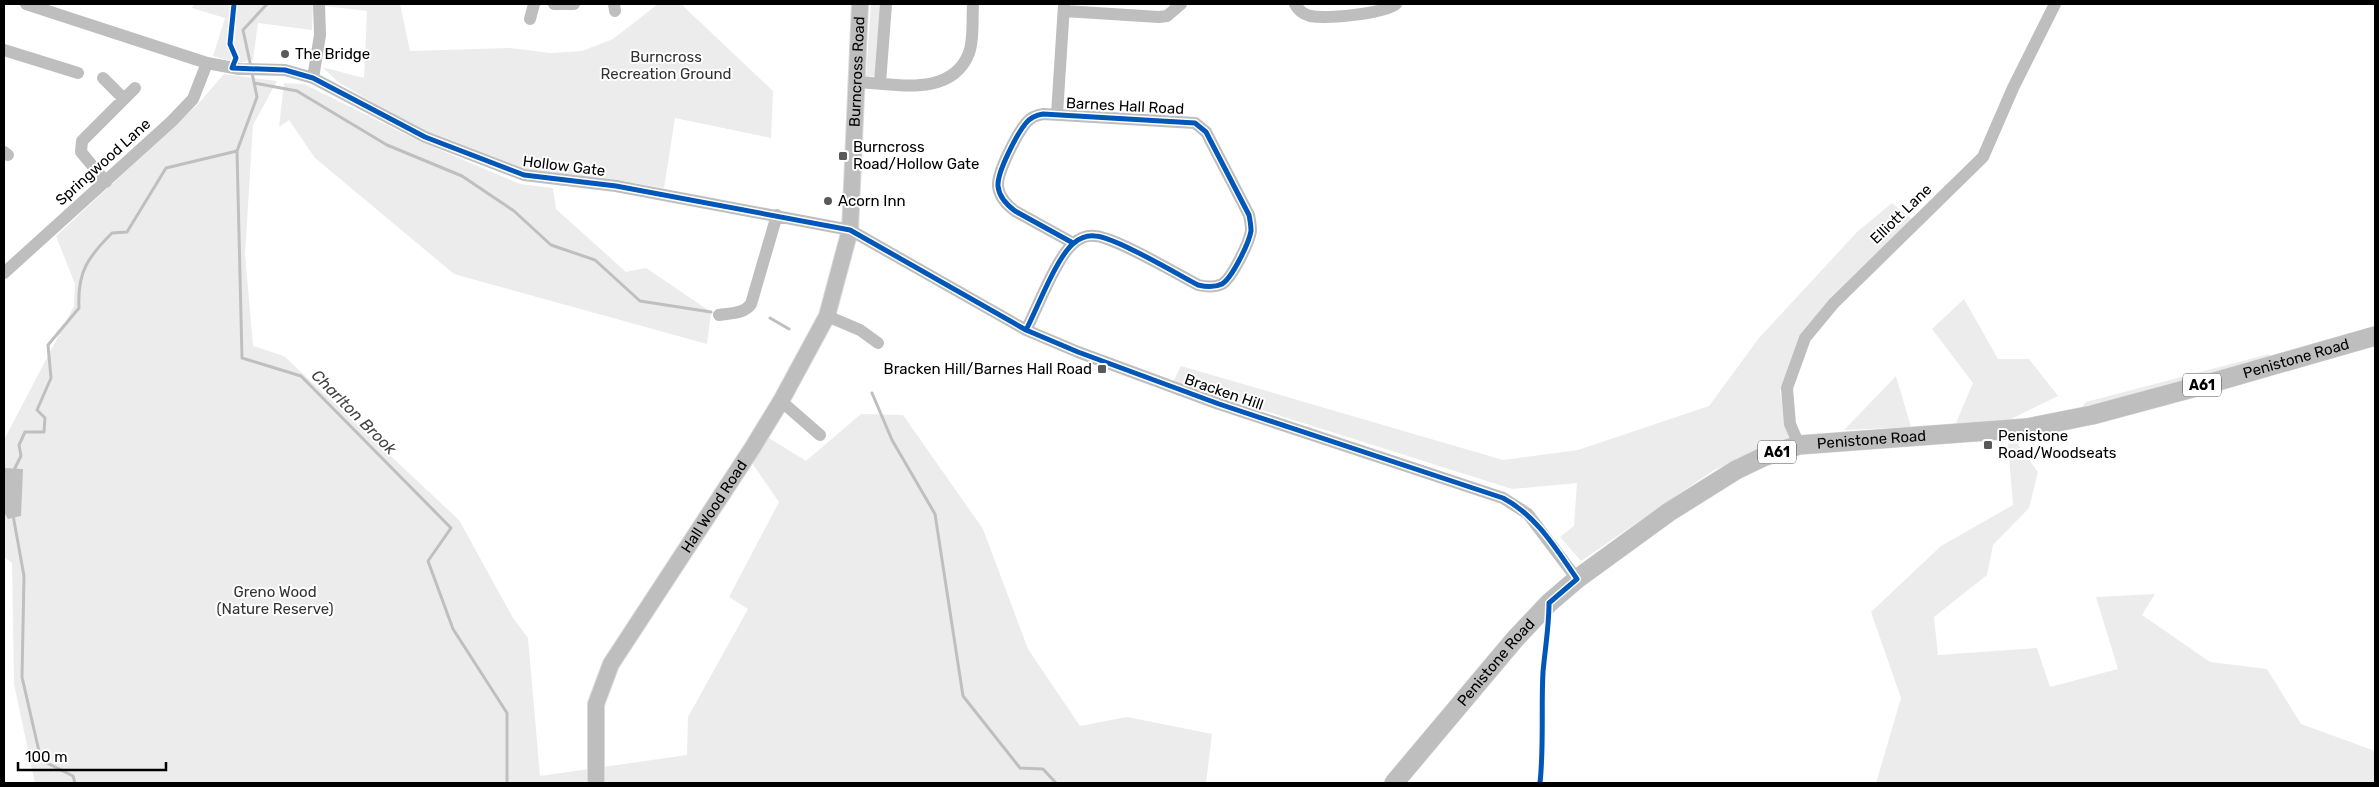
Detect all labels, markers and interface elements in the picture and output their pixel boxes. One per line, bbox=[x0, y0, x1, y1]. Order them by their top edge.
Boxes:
street label: Burncross Road bbox=[846, 16, 868, 128]
place label: The Bridge bbox=[295, 45, 370, 63]
marker: The Bridge bbox=[279, 48, 291, 60]
park label: Burncross Recreation Ground bbox=[601, 48, 731, 83]
street label: Barnes Hall Road bbox=[1065, 94, 1185, 118]
street label: Springwood Lane bbox=[52, 115, 154, 209]
place label: Burncross Road/Hollow Gate bbox=[853, 138, 979, 173]
marker: Burncross Road/Hollow Gate bbox=[837, 150, 849, 162]
street label: Hollow Gate bbox=[522, 152, 606, 180]
street label: Elliott Lane bbox=[1867, 180, 1935, 248]
place label: Acorn Inn bbox=[838, 192, 906, 210]
marker: Acorn Inn bbox=[822, 195, 834, 207]
street label: Penistone Road bbox=[2241, 335, 2351, 382]
place label: Bracken Hill/Barnes Hall Road bbox=[884, 360, 1092, 378]
marker: Bracken Hill/Barnes Hall Road bbox=[1096, 363, 1108, 375]
water label: Charlton Brook bbox=[308, 366, 401, 459]
street label: Bracken Hill bbox=[1182, 370, 1266, 414]
road number: A61 bbox=[2183, 374, 2221, 396]
street label: Penistone Road bbox=[1816, 427, 1927, 453]
place label: Penistone Road/Woodseats bbox=[1998, 427, 2117, 462]
marker: Penistone Road/Woodseats bbox=[1982, 439, 1994, 451]
road number: A61 bbox=[1758, 441, 1796, 464]
street label: Hall Wood Road bbox=[677, 457, 751, 556]
park label: Greno Wood (Nature Reserve) bbox=[217, 583, 334, 618]
street label: Penistone Road bbox=[1454, 615, 1539, 710]
scale bar bbox=[18, 740, 165, 772]
text: 100 m bbox=[25, 748, 67, 766]

